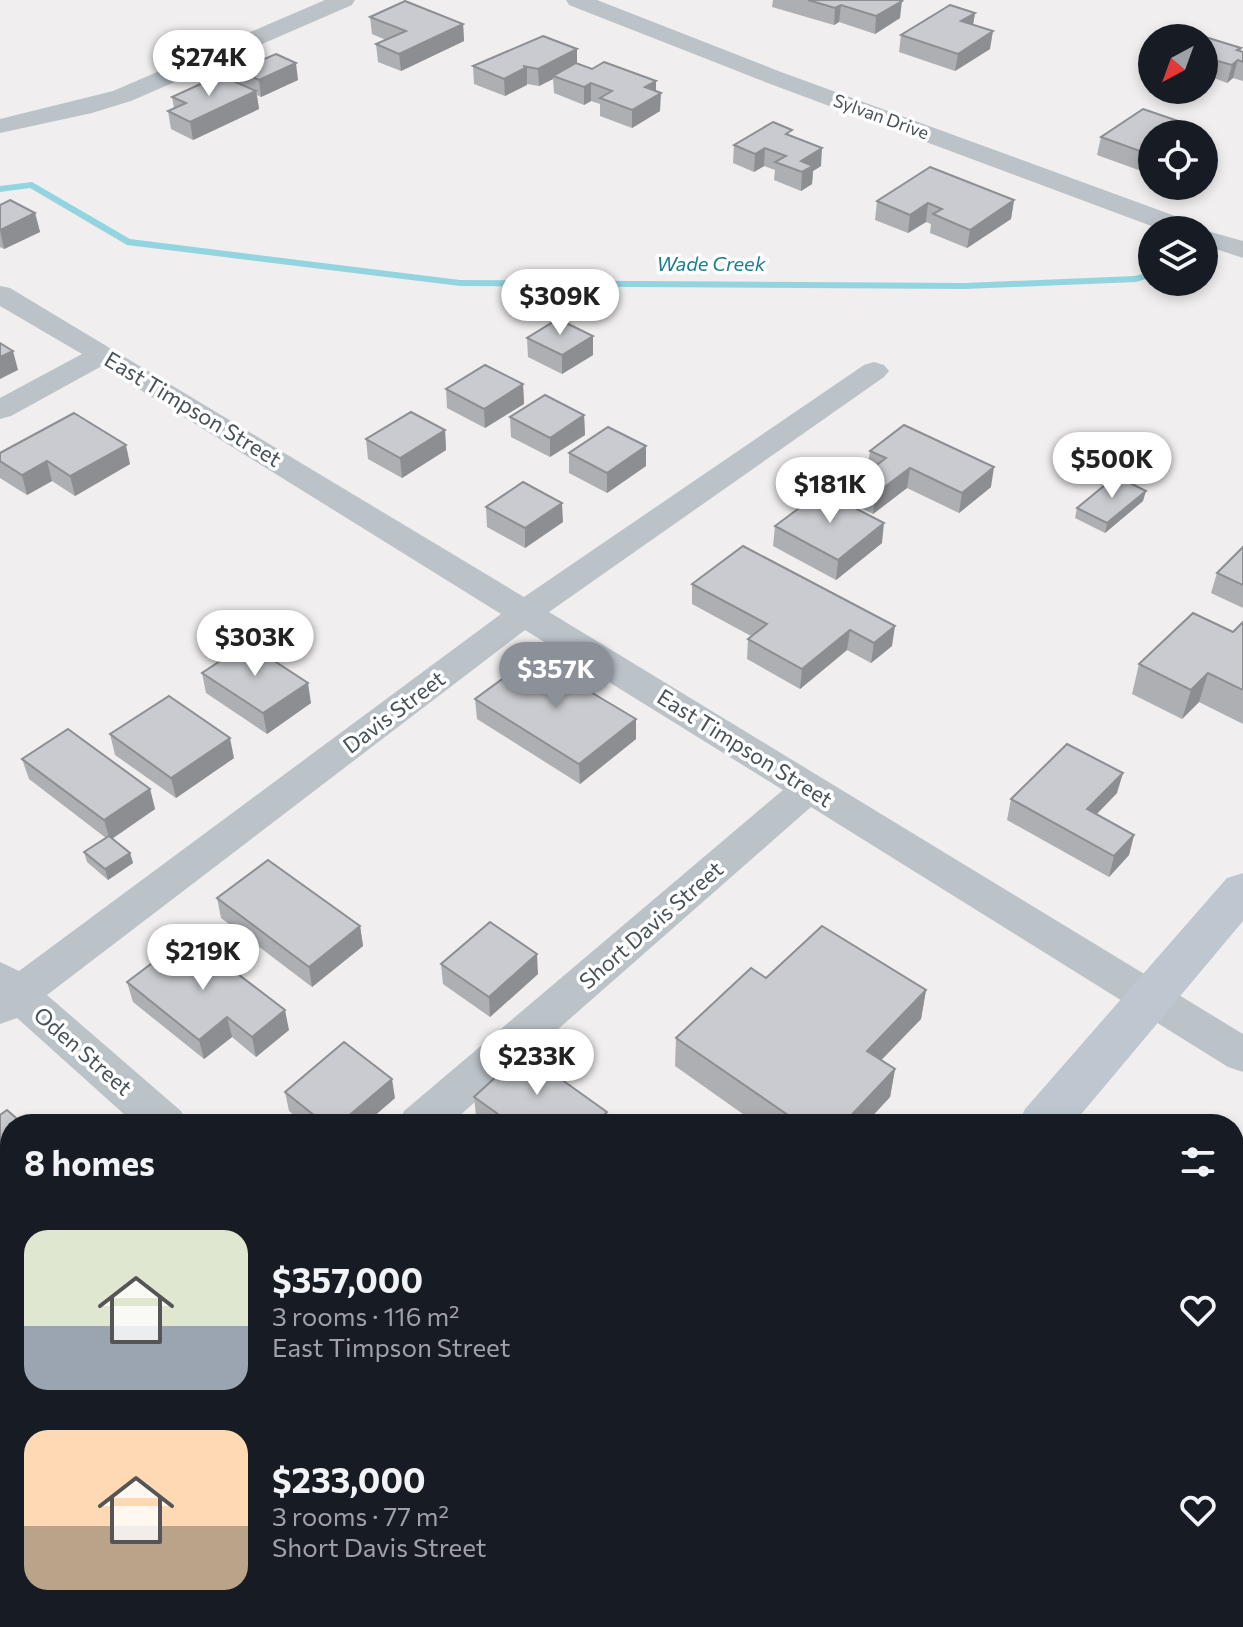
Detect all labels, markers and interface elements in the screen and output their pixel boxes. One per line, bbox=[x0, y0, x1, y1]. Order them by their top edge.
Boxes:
north arrow bbox=[1138, 24, 1218, 104]
map controls bbox=[1138, 24, 1218, 296]
pin: $274K bbox=[153, 30, 265, 98]
text: $274K bbox=[171, 40, 247, 71]
street label: Sylvan Drive bbox=[831, 89, 932, 143]
button: locate bbox=[1138, 120, 1218, 200]
button: layers bbox=[1138, 216, 1218, 296]
water label: Wade Creek bbox=[656, 251, 767, 275]
pin: $309K bbox=[504, 269, 616, 337]
text: $309K bbox=[519, 279, 601, 310]
street label: East Timpson Street bbox=[100, 345, 287, 472]
pin: $500K bbox=[1056, 432, 1168, 500]
text: $500K bbox=[1071, 442, 1153, 473]
pin: $181K bbox=[774, 457, 886, 525]
text: $181K bbox=[794, 467, 866, 498]
pin: $303K bbox=[199, 610, 311, 678]
text: $303K bbox=[215, 620, 295, 651]
pin: $357K bbox=[500, 642, 612, 710]
text: $357K bbox=[517, 652, 595, 683]
street label: Davis Street bbox=[337, 664, 450, 759]
street label: East Timpson Street bbox=[653, 683, 838, 812]
street label: Short Davis Street bbox=[573, 855, 728, 994]
pin: $219K bbox=[147, 924, 259, 992]
text: $219K bbox=[165, 934, 241, 965]
street label: Oden Street bbox=[29, 1001, 138, 1101]
pin: $233K bbox=[481, 1029, 593, 1097]
text: $233K bbox=[498, 1039, 576, 1070]
icon: filters bbox=[1176, 1140, 1220, 1184]
text: 8 homes bbox=[24, 1141, 155, 1183]
text: $357,000 bbox=[272, 1258, 423, 1300]
icon: home bbox=[88, 1262, 184, 1358]
icon: heart bbox=[1176, 1288, 1220, 1332]
text: 3 rooms · 116 m² bbox=[272, 1300, 460, 1331]
text: East Timpson Street bbox=[272, 1331, 510, 1362]
text: $233,000 bbox=[272, 1458, 426, 1500]
icon: home bbox=[88, 1462, 184, 1558]
icon: heart bbox=[1176, 1488, 1220, 1532]
text: 3 rooms · 77 m² bbox=[272, 1500, 449, 1531]
text: Short Davis Street bbox=[272, 1531, 486, 1562]

